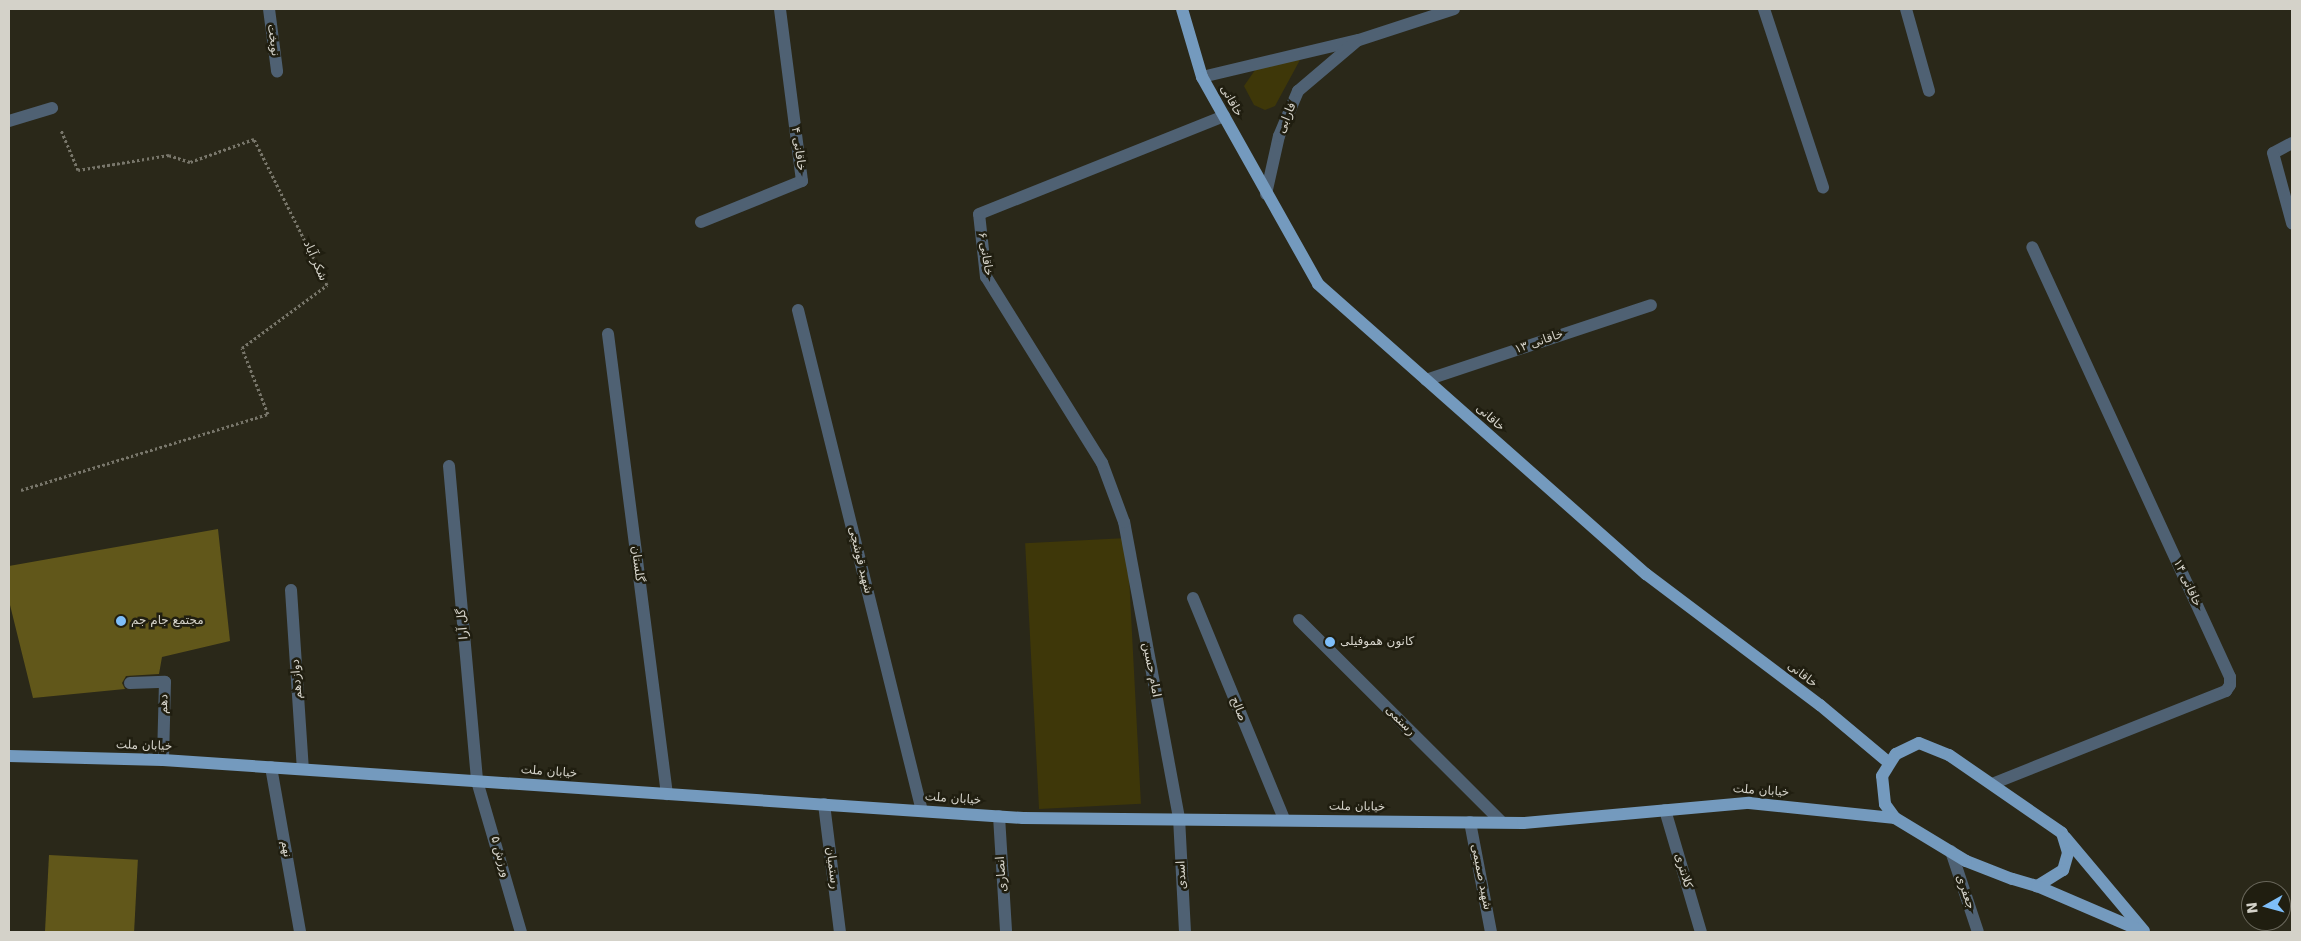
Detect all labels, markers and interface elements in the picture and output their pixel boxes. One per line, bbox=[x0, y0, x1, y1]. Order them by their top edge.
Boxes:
street label: نوبخت bbox=[264, 23, 282, 57]
street label: خاقانی bbox=[1217, 83, 1245, 119]
street label: فارابی bbox=[1274, 101, 1300, 135]
street label: خاقانی ۴ bbox=[788, 126, 808, 172]
street label: خاقانی ۶ bbox=[974, 231, 996, 277]
street label: شکر آباد bbox=[300, 239, 330, 283]
street label: خاقانی ۱۳ bbox=[1513, 327, 1565, 357]
street label: خاقانی bbox=[1473, 401, 1507, 435]
street label: شهید قوشچی bbox=[845, 525, 875, 595]
street label: گلستان bbox=[628, 545, 646, 583]
street label: خاقانی ۱۴ bbox=[2170, 557, 2204, 609]
street label: گل آرا bbox=[454, 608, 472, 640]
place label: مجتمع جام جم bbox=[131, 614, 204, 628]
marker: مجتمع جام جم bbox=[115, 615, 127, 627]
place label: کانون هموفیلی bbox=[1340, 635, 1414, 649]
marker: کانون هموفیلی bbox=[1324, 636, 1336, 648]
street label: امام حسین bbox=[1139, 641, 1163, 699]
street label: دوازدهم bbox=[288, 659, 306, 699]
street label: خاقانی bbox=[1784, 659, 1820, 691]
street label: دهم bbox=[157, 694, 171, 714]
street label: صالح bbox=[1227, 695, 1249, 723]
street label: رستمی bbox=[1382, 703, 1418, 739]
street label: خیابان ملت bbox=[116, 738, 172, 754]
street label: خیابان ملت bbox=[520, 763, 578, 781]
street label: خیابان ملت bbox=[1732, 782, 1790, 800]
street label: خیابان ملت bbox=[924, 790, 982, 808]
street label: خیابان ملت bbox=[1329, 799, 1385, 815]
street label: ورزش ۵ bbox=[487, 835, 513, 879]
street label: نهم bbox=[277, 839, 295, 859]
street label: شهید صمیمی bbox=[1468, 843, 1494, 911]
street label: رستمیان bbox=[822, 846, 842, 890]
street label: کلانتری bbox=[1671, 852, 1695, 890]
street label: انصاری bbox=[994, 856, 1010, 892]
street label: اسدی bbox=[1174, 860, 1190, 890]
street label: جعفری bbox=[1952, 873, 1978, 911]
north arrow bbox=[2241, 881, 2291, 931]
text: N bbox=[2243, 901, 2261, 914]

